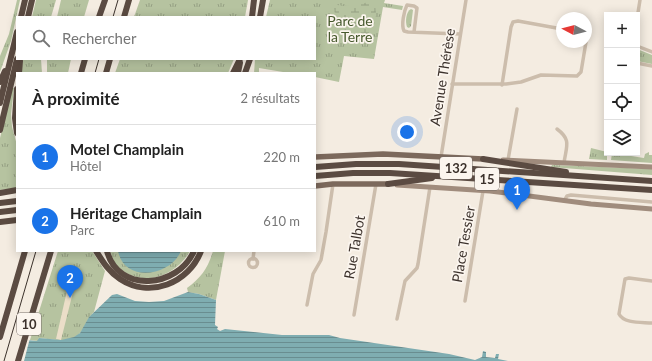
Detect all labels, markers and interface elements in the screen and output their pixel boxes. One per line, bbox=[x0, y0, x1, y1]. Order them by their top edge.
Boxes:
park label: Parc de la Terre bbox=[327, 12, 373, 45]
north arrow bbox=[556, 12, 592, 48]
map controls bbox=[604, 12, 640, 156]
button: + bbox=[604, 12, 640, 48]
search box bbox=[16, 16, 316, 60]
icon: search bbox=[30, 27, 52, 49]
street label: Avenue Thérèse bbox=[426, 27, 458, 127]
text: Rechercher bbox=[62, 29, 136, 47]
button: − bbox=[604, 48, 640, 84]
button: locate bbox=[604, 84, 640, 120]
text: À proximité bbox=[32, 88, 120, 109]
text: 2 résultats bbox=[241, 90, 300, 106]
button: layers bbox=[604, 120, 640, 156]
your location bbox=[397, 122, 417, 142]
text: Motel Champlain bbox=[70, 140, 184, 158]
text: 1 bbox=[41, 149, 49, 165]
text: 220 m bbox=[263, 149, 300, 165]
road number: 132 bbox=[440, 157, 472, 179]
text: Hôtel bbox=[70, 158, 102, 174]
road number: 15 bbox=[475, 168, 499, 190]
pin: 1 bbox=[504, 177, 530, 210]
text: Héritage Champlain bbox=[70, 204, 202, 222]
street label: Place Tessier bbox=[448, 204, 478, 284]
text: 2 bbox=[41, 213, 49, 229]
text: 610 m bbox=[263, 213, 300, 229]
street label: Rue Talbot bbox=[340, 214, 368, 280]
text: Parc bbox=[70, 222, 95, 238]
pin: 2 bbox=[57, 265, 83, 298]
road number: 10 bbox=[17, 313, 41, 335]

